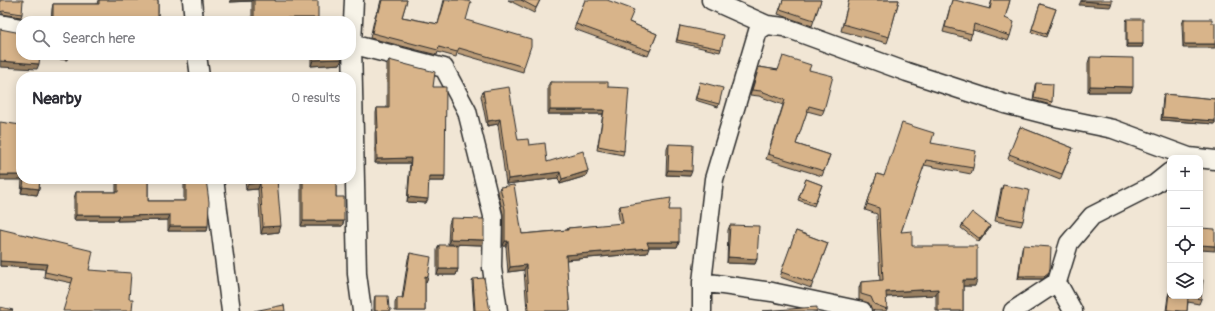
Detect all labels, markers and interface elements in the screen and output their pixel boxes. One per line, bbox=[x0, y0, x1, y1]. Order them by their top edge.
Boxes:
search box bbox=[16, 16, 356, 60]
icon: search bbox=[30, 27, 52, 49]
text: Search here bbox=[62, 29, 135, 48]
text: Nearby bbox=[32, 88, 81, 109]
text: 0 results bbox=[291, 90, 340, 106]
map controls bbox=[1167, 155, 1203, 299]
button: + bbox=[1167, 155, 1203, 191]
button: − bbox=[1167, 191, 1203, 227]
button: locate bbox=[1167, 227, 1203, 263]
button: layers bbox=[1167, 263, 1203, 299]

